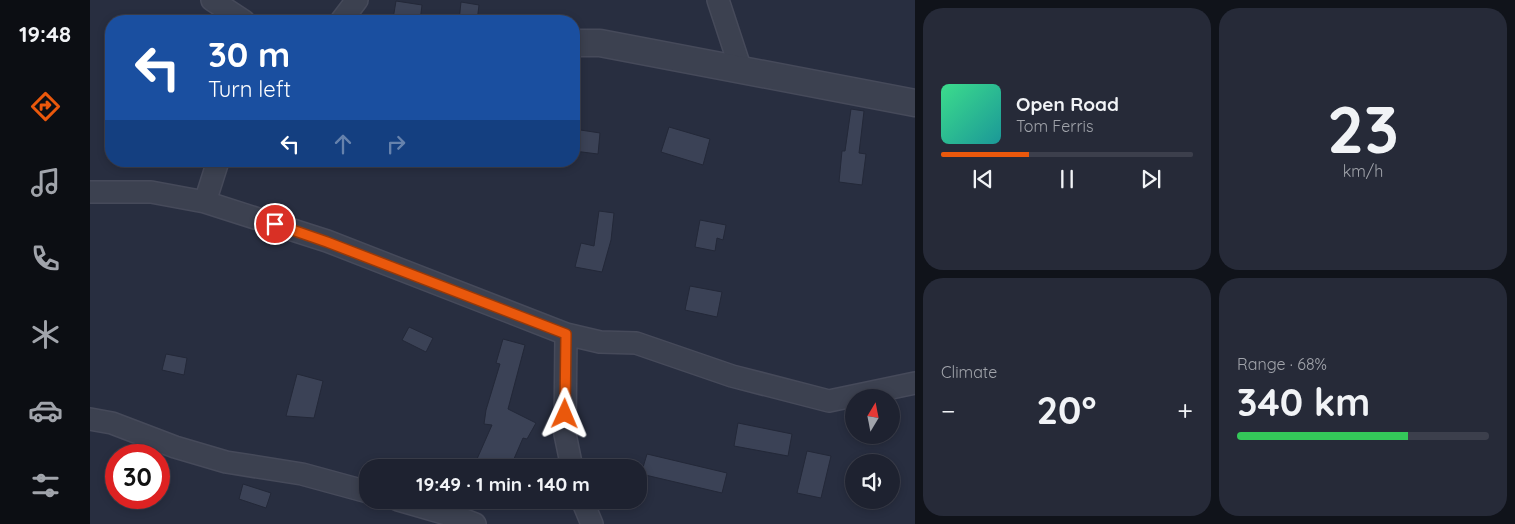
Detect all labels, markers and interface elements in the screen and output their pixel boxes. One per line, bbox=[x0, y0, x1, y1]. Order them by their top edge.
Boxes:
text: 19:48 bbox=[19, 20, 71, 48]
text: 30 m bbox=[208, 32, 290, 76]
icon: left bbox=[125, 35, 190, 100]
text: Turn left bbox=[208, 75, 291, 103]
text: 23 bbox=[1327, 88, 1399, 169]
icon: directions bbox=[28, 89, 63, 124]
text: Open Road bbox=[1016, 92, 1119, 116]
text: Tom Ferris bbox=[1016, 116, 1093, 136]
icon: left bbox=[276, 130, 304, 158]
icon: ahead bbox=[329, 130, 357, 158]
icon: right bbox=[382, 130, 410, 158]
text: km/h bbox=[1343, 161, 1383, 181]
icon: music bbox=[28, 165, 63, 200]
icon: previous bbox=[969, 165, 997, 193]
icon: pause bbox=[1053, 165, 1081, 193]
icon: next bbox=[1137, 165, 1165, 193]
pin bbox=[254, 203, 296, 245]
icon: arrive bbox=[261, 210, 289, 238]
icon: phone bbox=[28, 241, 63, 276]
icon: climate bbox=[28, 317, 63, 352]
text: Range · 68% bbox=[1237, 354, 1327, 374]
text: Climate bbox=[941, 362, 997, 382]
text: 340 km bbox=[1237, 378, 1370, 426]
text: 20° bbox=[1036, 386, 1096, 434]
position arrow bbox=[538, 387, 590, 439]
north arrow bbox=[845, 389, 900, 444]
map controls bbox=[845, 389, 900, 509]
icon: car bbox=[28, 393, 63, 428]
text: − bbox=[941, 393, 956, 428]
text: + bbox=[1177, 393, 1193, 428]
speed limit sign: 30 bbox=[105, 444, 170, 509]
button: sound bbox=[845, 454, 900, 509]
icon: filters bbox=[28, 468, 63, 503]
text: 19:49 · 1 min · 140 m bbox=[416, 472, 590, 496]

